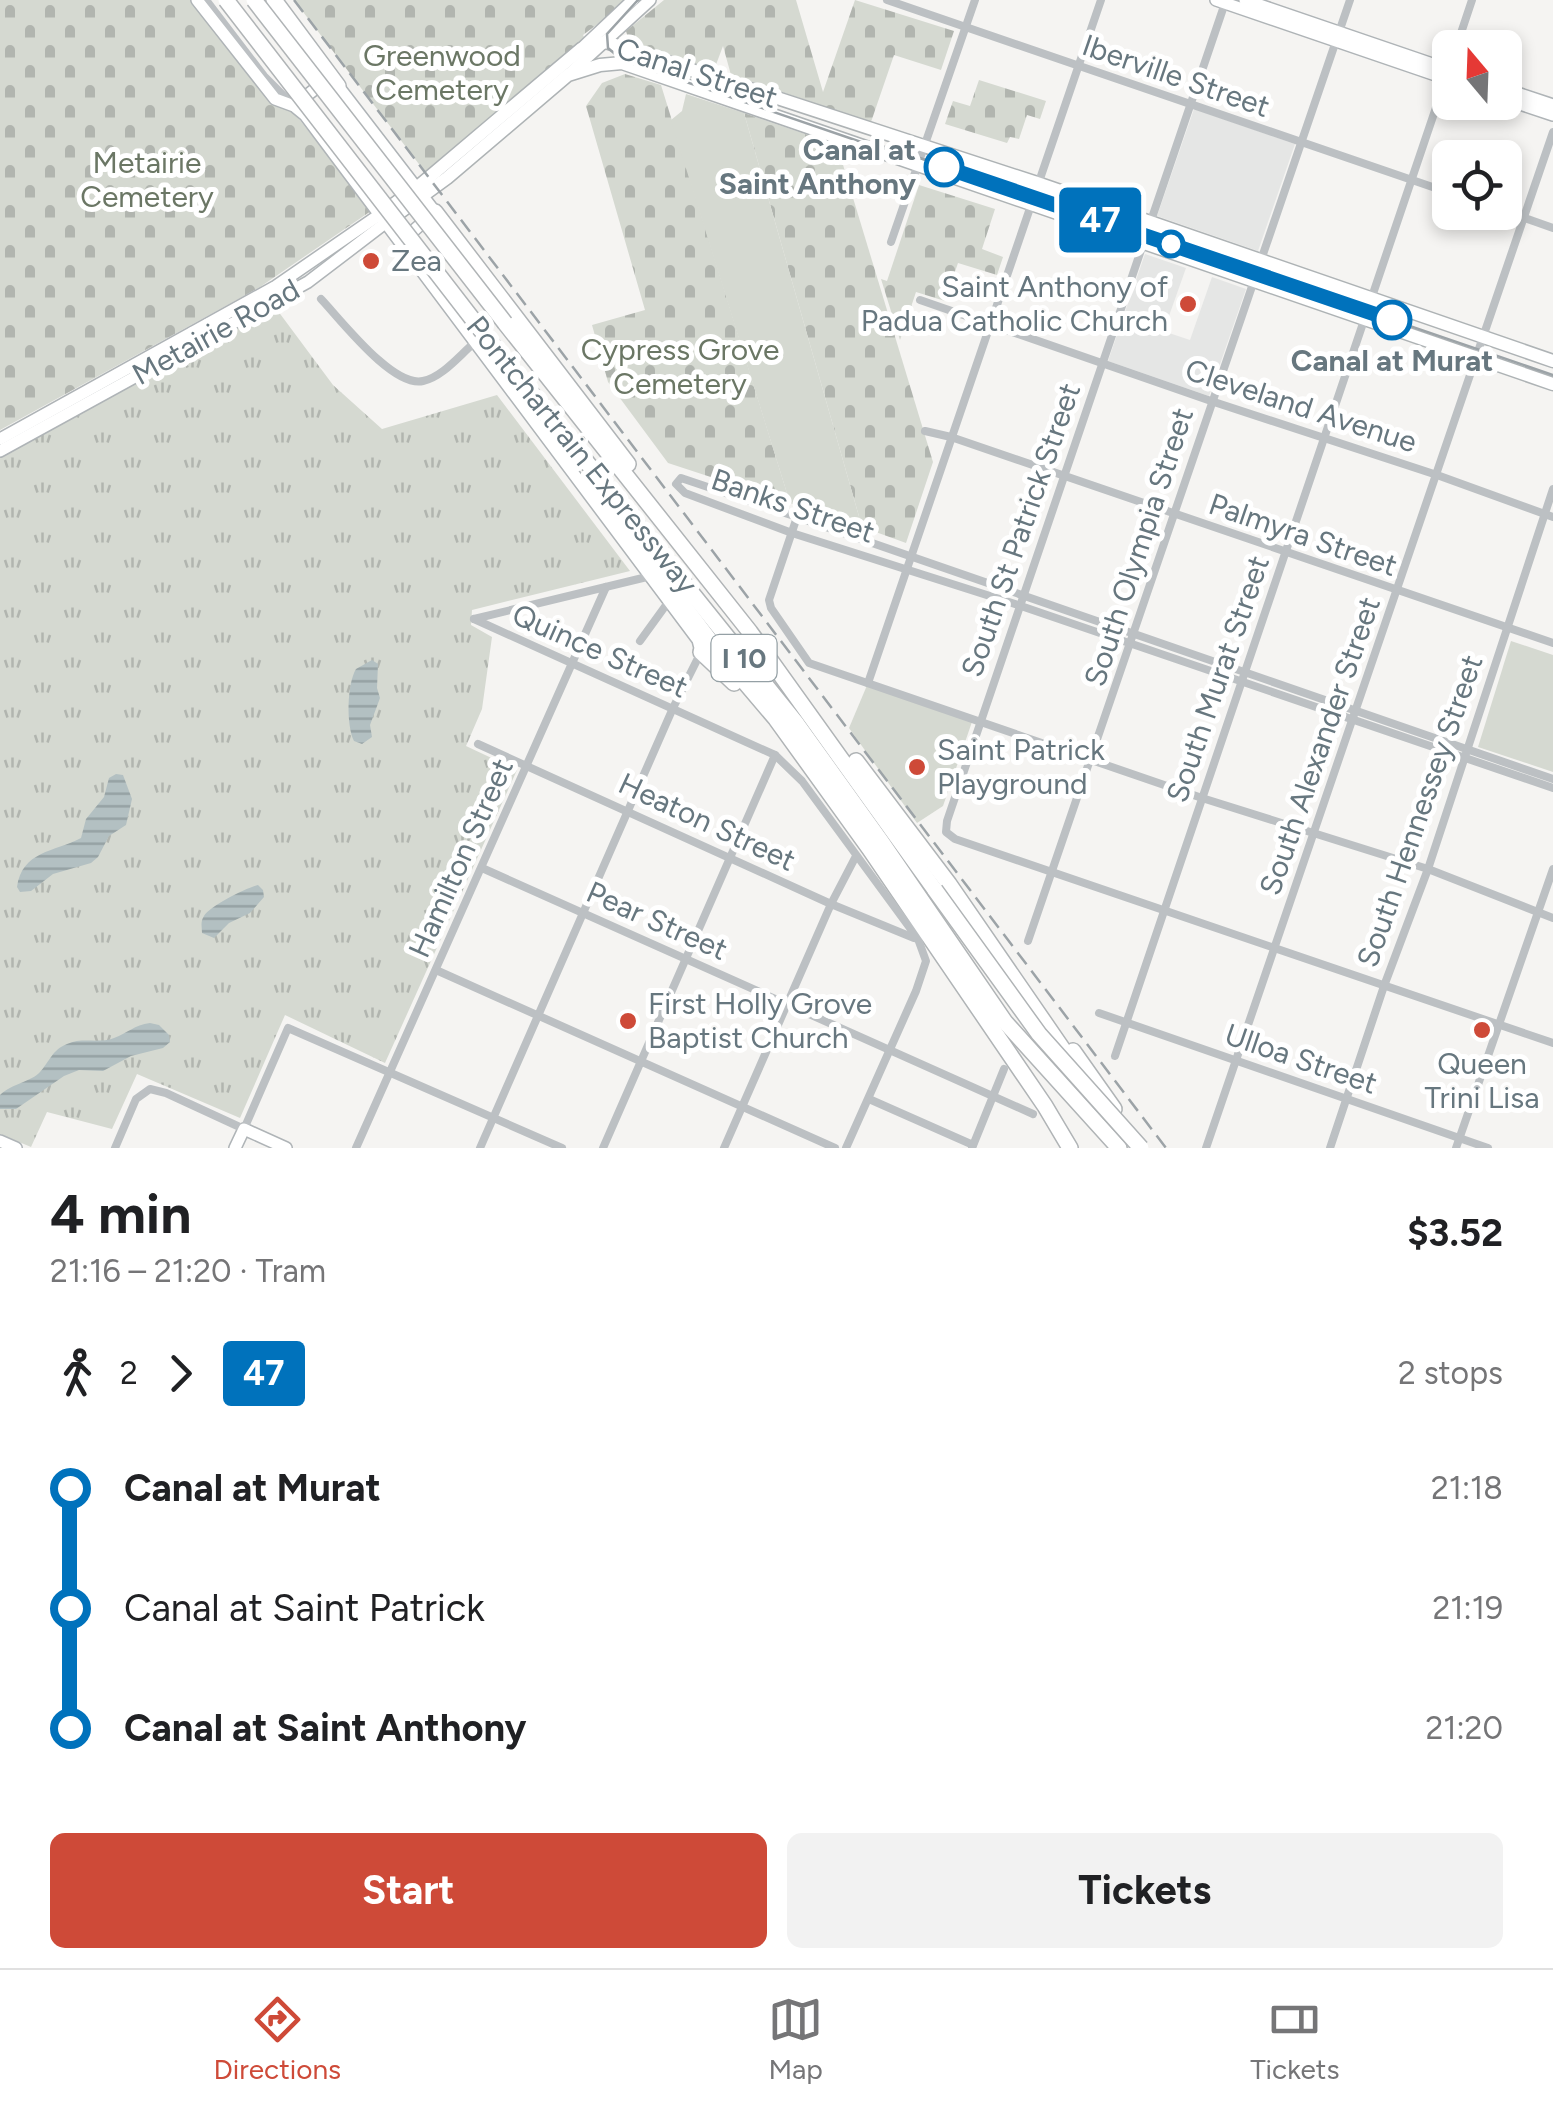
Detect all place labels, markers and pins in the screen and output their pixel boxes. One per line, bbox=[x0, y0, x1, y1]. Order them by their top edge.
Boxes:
place label: Canal at Saint Anthony bbox=[719, 131, 917, 202]
marker: Canal at Saint Anthony bbox=[925, 148, 963, 186]
unlabelled marker bbox=[1158, 231, 1184, 257]
place label: Zea bbox=[391, 242, 442, 279]
marker: Zea bbox=[360, 250, 382, 272]
place label: Saint Anthony of Padua Catholic Church bbox=[861, 268, 1168, 339]
marker: Saint Anthony of Padua Catholic Church bbox=[1177, 293, 1199, 315]
marker: Canal at Murat bbox=[1373, 301, 1411, 339]
place label: Canal at Murat bbox=[1291, 342, 1493, 379]
place label: Saint Patrick Playground bbox=[937, 731, 1105, 802]
marker: Saint Patrick Playground bbox=[906, 756, 928, 778]
place label: First Holly Grove Baptist Church bbox=[648, 985, 872, 1056]
marker: First Holly Grove Baptist Church bbox=[617, 1010, 639, 1032]
marker: Queen Trini Lisa bbox=[1471, 1019, 1493, 1041]
place label: Queen Trini Lisa bbox=[1424, 1045, 1540, 1116]

